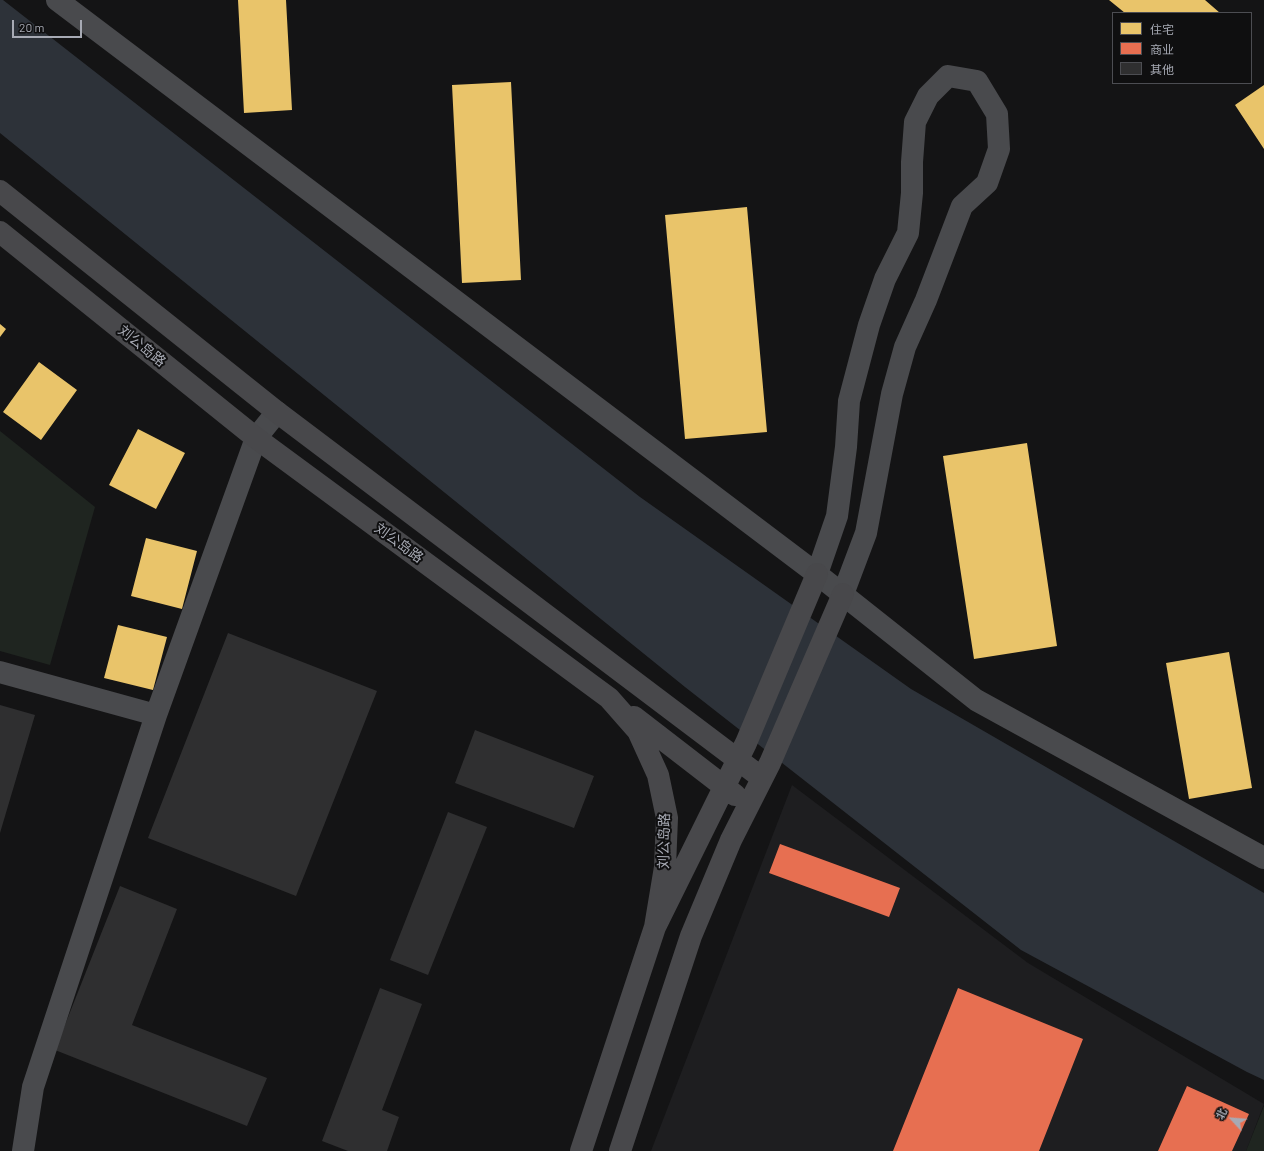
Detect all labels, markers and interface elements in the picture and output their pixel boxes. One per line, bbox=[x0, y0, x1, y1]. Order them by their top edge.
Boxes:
scale bar bbox=[14, 12, 84, 38]
legend bbox=[1112, 12, 1252, 84]
text: 20 m bbox=[19, 20, 45, 34]
text: 住宅 bbox=[1150, 22, 1174, 36]
text: 商业 bbox=[1150, 42, 1174, 56]
text: 其他 bbox=[1150, 62, 1174, 76]
street label: 刘公岛路 bbox=[115, 322, 169, 370]
street label: 刘公岛路 bbox=[371, 520, 427, 566]
street label: 刘公岛路 bbox=[655, 813, 673, 869]
north arrow bbox=[1212, 1099, 1252, 1139]
text: 北 bbox=[1213, 1106, 1229, 1121]

